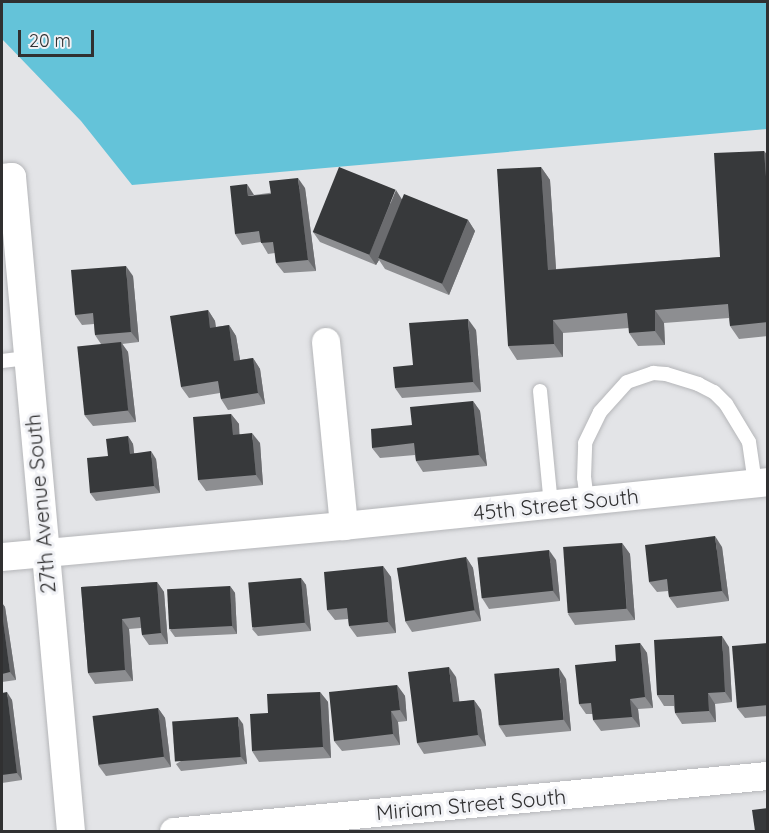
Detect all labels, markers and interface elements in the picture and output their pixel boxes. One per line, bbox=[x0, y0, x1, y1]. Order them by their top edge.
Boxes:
scale bar bbox=[21, 18, 98, 56]
text: 20 m bbox=[29, 29, 71, 52]
street label: 27th Avenue South bbox=[20, 413, 60, 595]
street label: 45th Street South bbox=[472, 483, 640, 525]
street label: Miriam Street South bbox=[375, 783, 567, 825]

